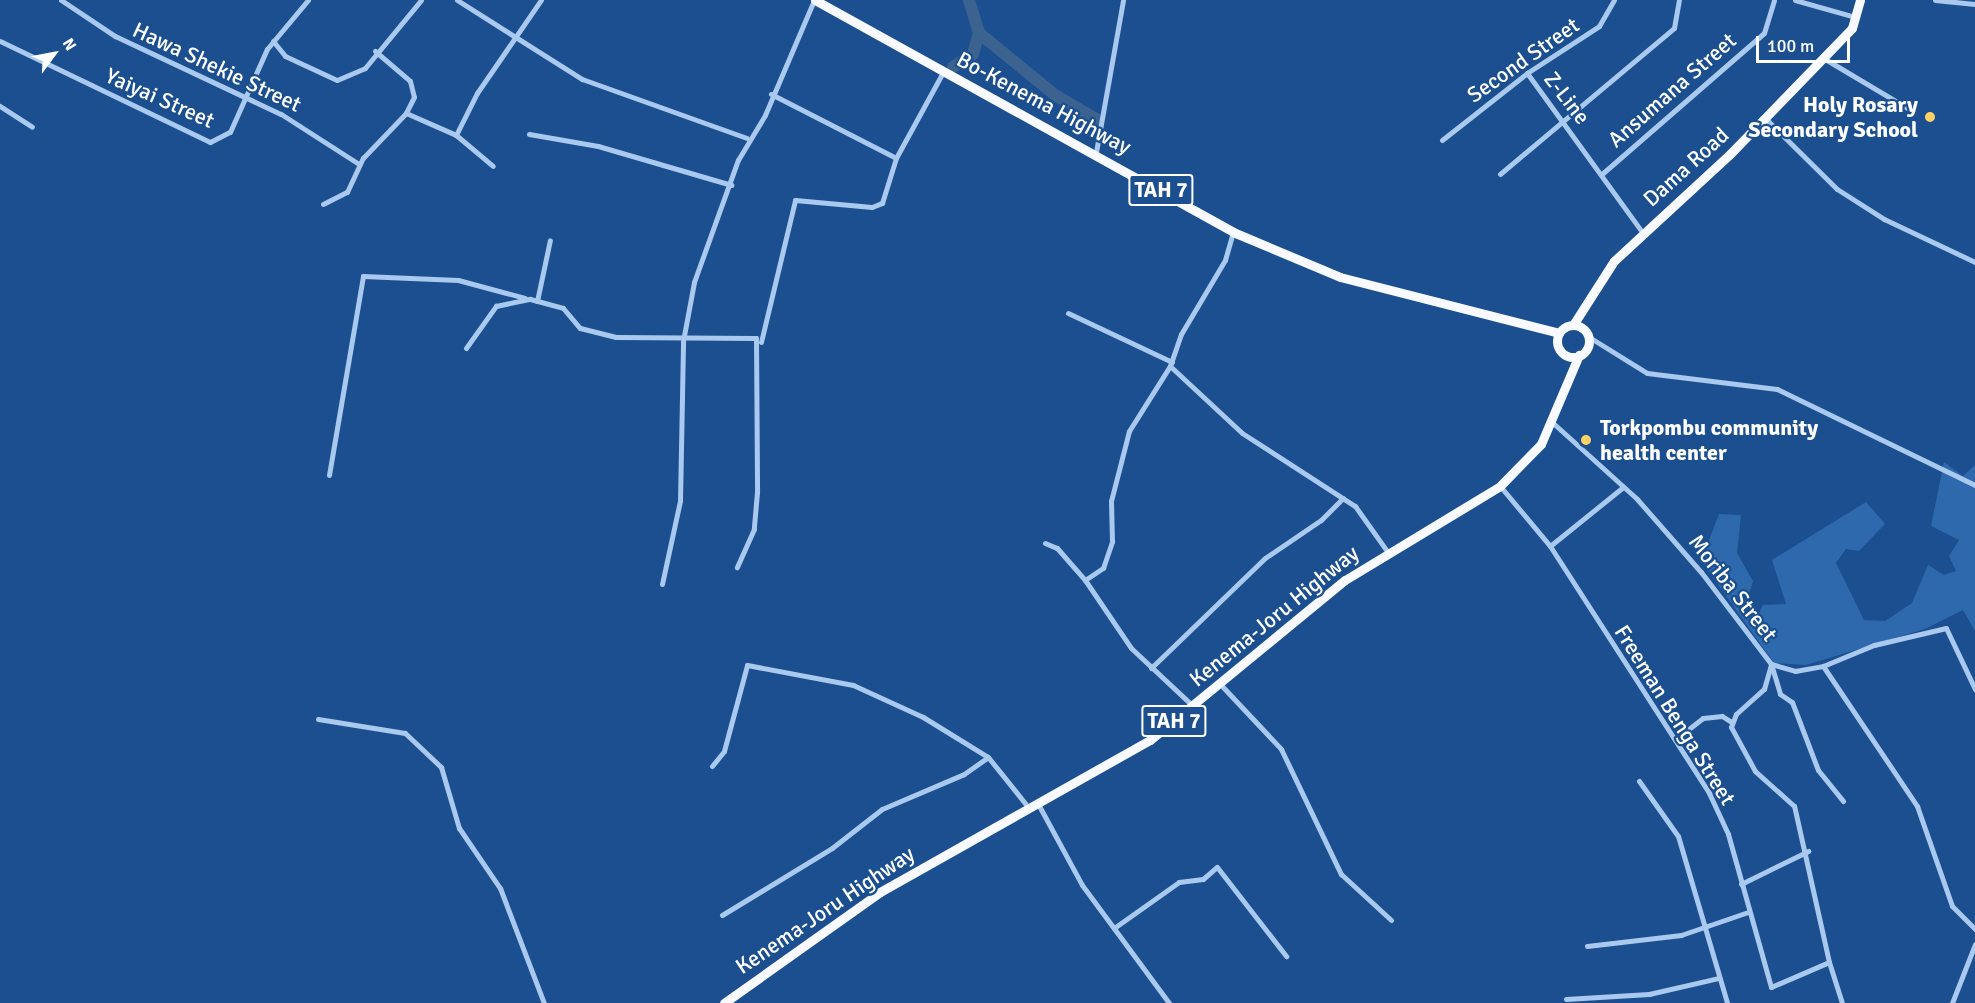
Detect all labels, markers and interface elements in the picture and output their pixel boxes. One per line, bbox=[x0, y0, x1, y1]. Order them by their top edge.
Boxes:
street label: Second Street bbox=[1462, 12, 1584, 108]
street label: Hawa Shekie Street bbox=[129, 16, 305, 118]
north arrow bbox=[24, 24, 84, 84]
scale bar bbox=[1759, 24, 1854, 62]
street label: Ansumana Street bbox=[1603, 27, 1741, 153]
text: N bbox=[58, 34, 81, 54]
text: 100 m bbox=[1767, 35, 1814, 57]
street label: Bo-Kenema Highway bbox=[952, 46, 1136, 160]
street label: Yaiyai Street bbox=[101, 62, 219, 134]
street label: Z-Line bbox=[1538, 66, 1596, 130]
place label: Holy Rosary Secondary School bbox=[1748, 91, 1918, 142]
marker: Holy Rosary Secondary School bbox=[1923, 110, 1937, 124]
street label: Dama Road bbox=[1638, 122, 1734, 212]
road number: TAH 7 bbox=[1128, 172, 1194, 208]
place label: Torkpombu community health center bbox=[1600, 414, 1818, 466]
marker: Torkpombu community health center bbox=[1577, 431, 1595, 449]
street label: Moriba Street bbox=[1683, 529, 1783, 647]
street label: Kenema-Joru Highway bbox=[1184, 540, 1364, 692]
street label: Freeman Benga Street bbox=[1609, 620, 1741, 810]
road number: TAH 7 bbox=[1141, 703, 1207, 739]
street label: Kenema-Joru Highway bbox=[731, 840, 919, 980]

